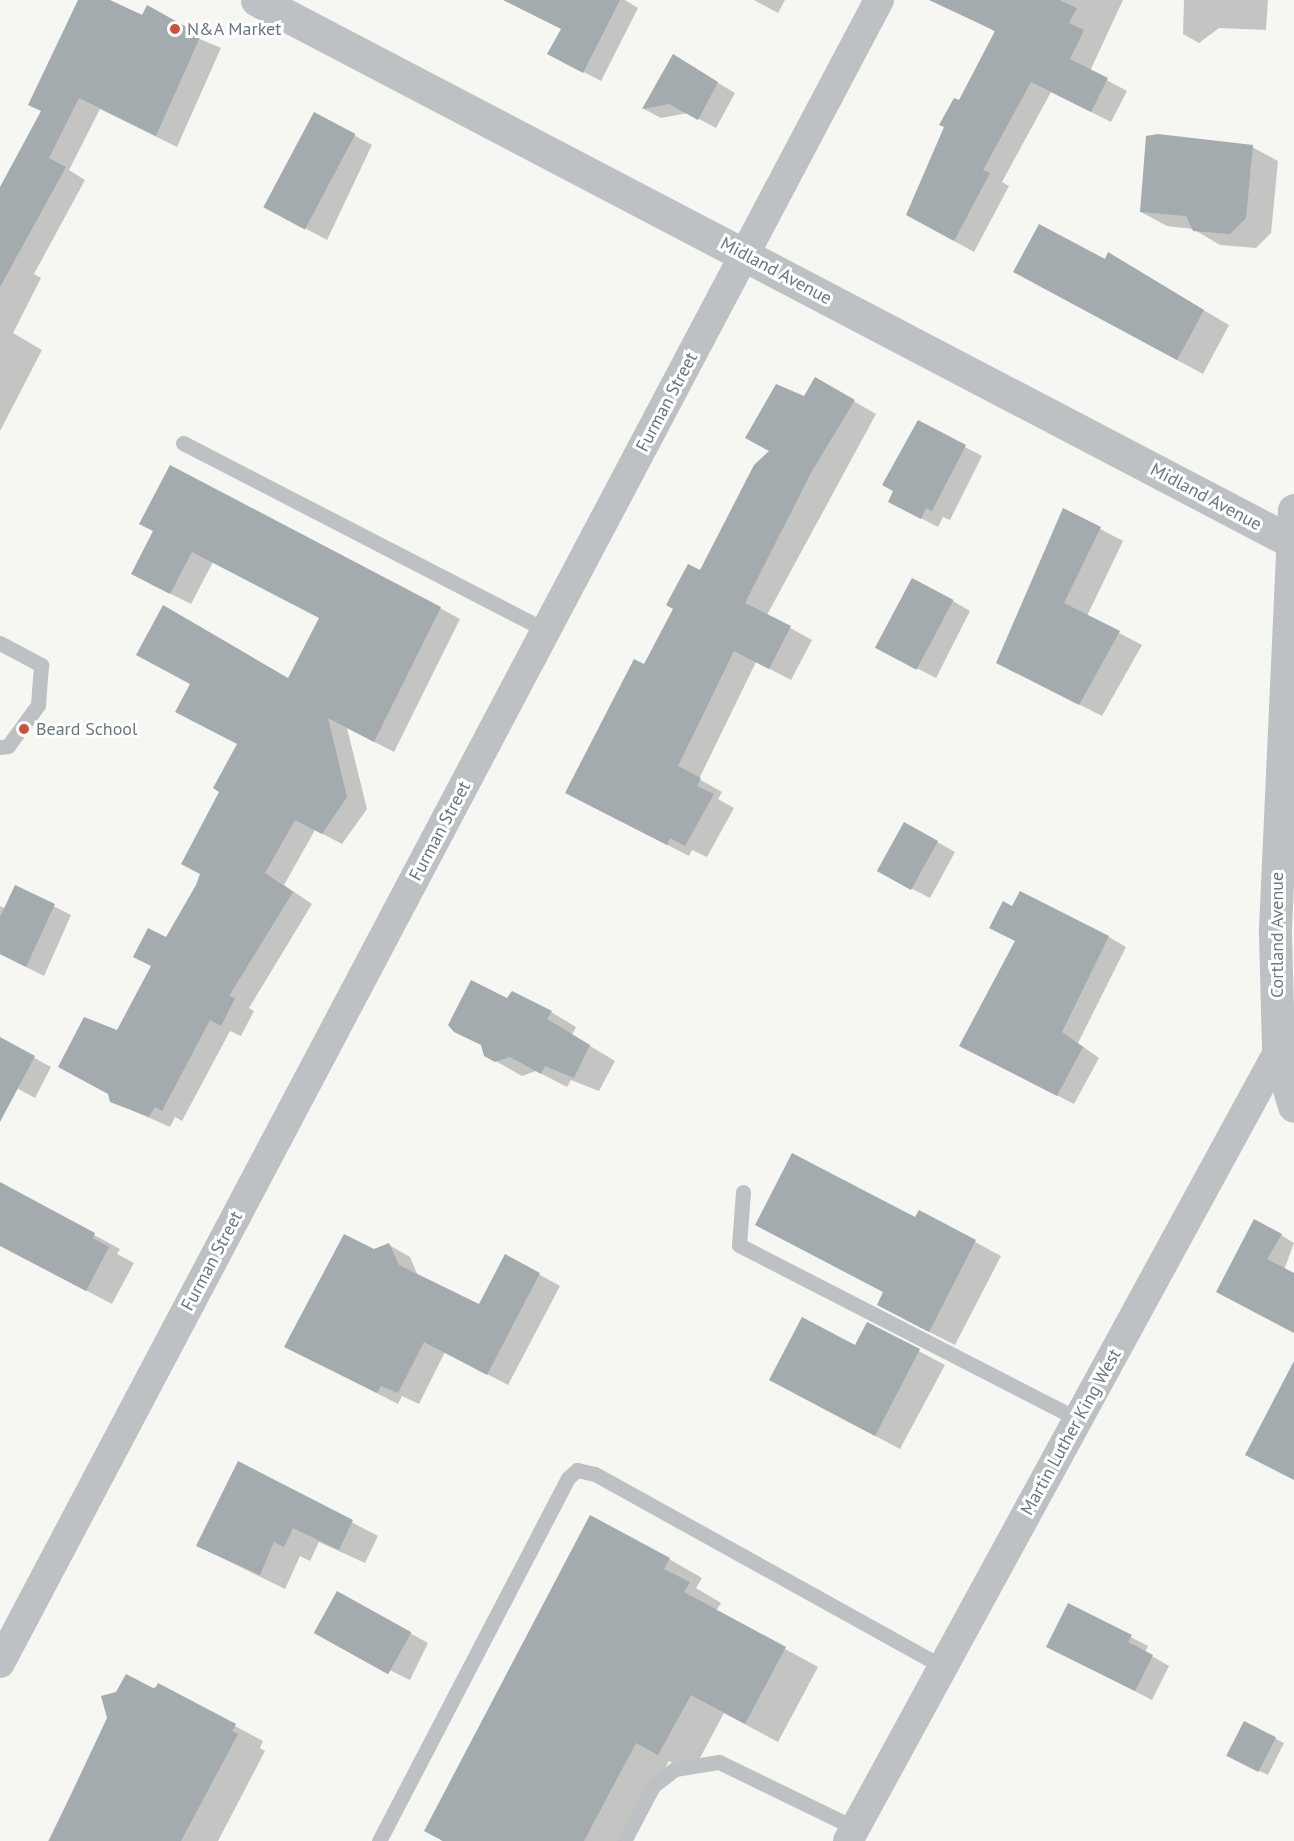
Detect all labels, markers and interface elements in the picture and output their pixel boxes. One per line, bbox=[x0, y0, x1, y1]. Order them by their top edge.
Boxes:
place label: N&A Market bbox=[187, 18, 282, 40]
marker: N&A Market bbox=[168, 22, 182, 36]
street label: Midland Avenue bbox=[716, 232, 836, 310]
street label: Furman Street bbox=[632, 349, 702, 455]
street label: Midland Avenue bbox=[1146, 458, 1266, 536]
place label: Beard School bbox=[36, 718, 137, 740]
marker: Beard School bbox=[17, 722, 31, 736]
street label: Furman Street bbox=[405, 778, 475, 884]
street label: Cortland Avenue bbox=[1266, 872, 1288, 998]
street label: Furman Street bbox=[177, 1208, 247, 1314]
street label: Martin Luther King West bbox=[1016, 1345, 1126, 1519]

